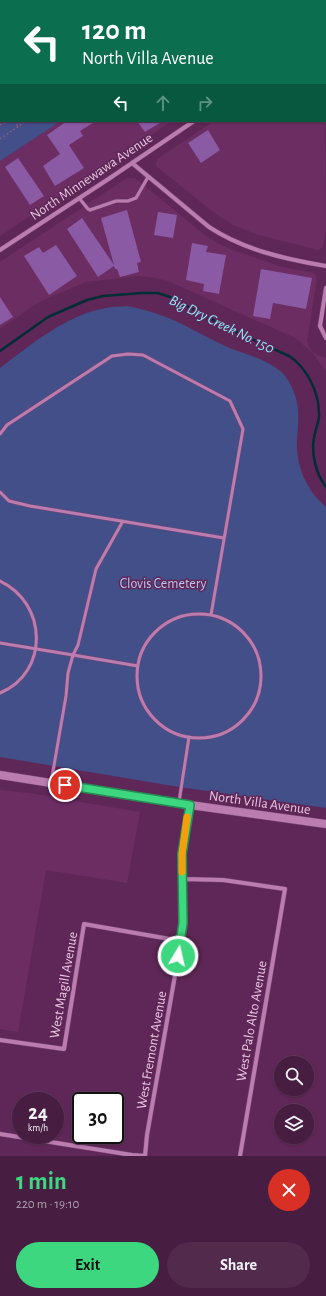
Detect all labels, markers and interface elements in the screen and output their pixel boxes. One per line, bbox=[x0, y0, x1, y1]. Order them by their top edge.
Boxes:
icon: left bbox=[16, 16, 68, 68]
text: 120 m bbox=[82, 17, 147, 45]
text: North Villa Avenue bbox=[82, 50, 214, 68]
icon: left bbox=[110, 92, 132, 114]
icon: ahead bbox=[152, 92, 174, 114]
icon: right bbox=[194, 92, 216, 114]
street label: North Minnewawa Avenue bbox=[28, 131, 155, 223]
water label: Big Dry Creek No. 150 bbox=[167, 293, 277, 356]
park label: Clovis Cemetery bbox=[120, 577, 206, 591]
pin bbox=[48, 768, 82, 802]
icon: arrive bbox=[54, 774, 76, 796]
street label: North Villa Avenue bbox=[208, 789, 312, 817]
street label: West Magill Avenue bbox=[48, 931, 80, 1040]
position arrow bbox=[157, 935, 199, 977]
street label: West Palo Alto Avenue bbox=[234, 960, 269, 1083]
street label: West Fremont Avenue bbox=[135, 990, 169, 1110]
map controls bbox=[274, 1056, 314, 1144]
button: search bbox=[274, 1056, 314, 1096]
speed limit sign: 30 bbox=[72, 1092, 124, 1144]
text: 24 bbox=[28, 1103, 48, 1123]
button: layers bbox=[274, 1104, 314, 1144]
text: km/h bbox=[28, 1123, 48, 1133]
button: close bbox=[268, 1169, 310, 1211]
text: 1 min bbox=[16, 1170, 67, 1194]
text: 220 m · 19:10 bbox=[16, 1198, 79, 1211]
button: Exit bbox=[16, 1242, 159, 1288]
button: Share bbox=[167, 1242, 310, 1288]

